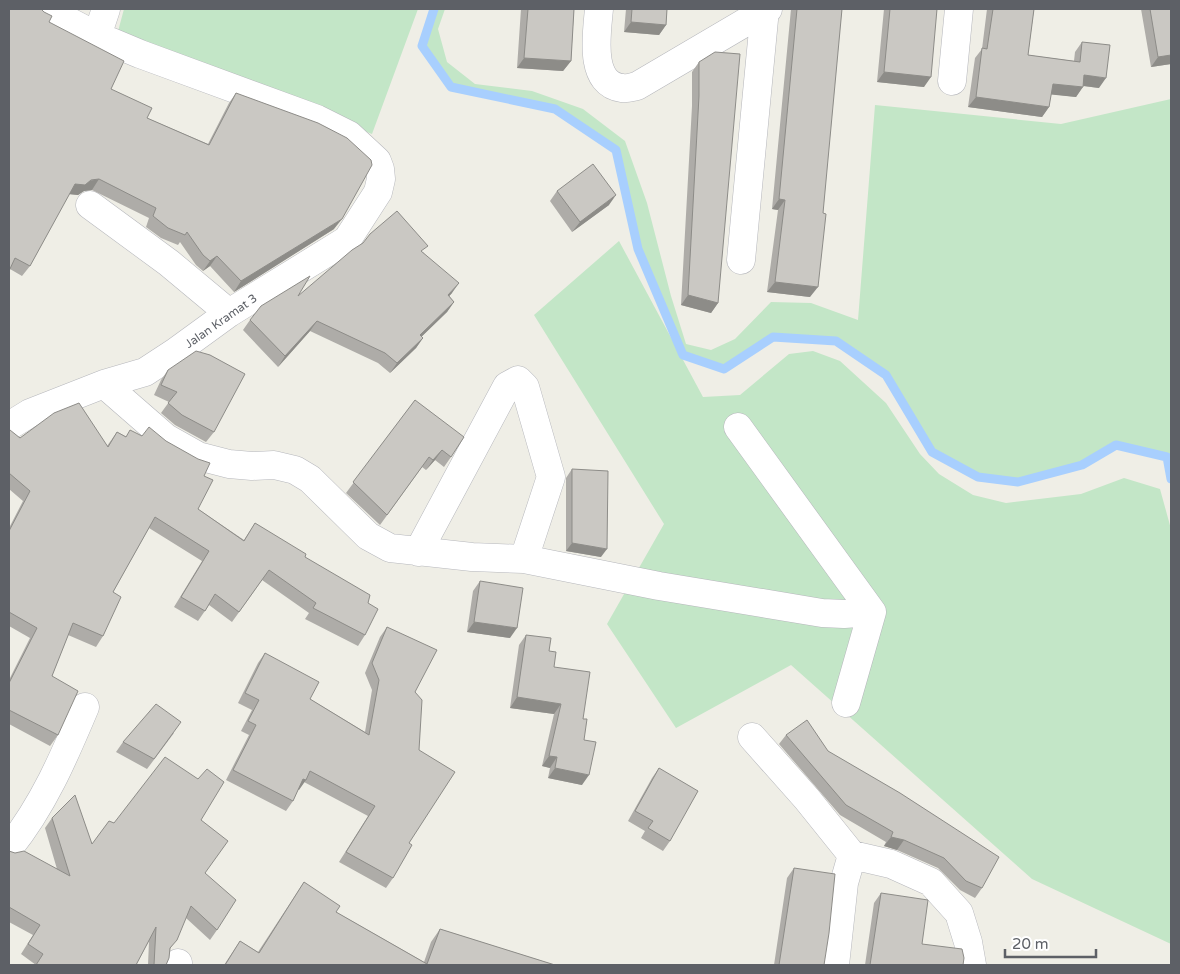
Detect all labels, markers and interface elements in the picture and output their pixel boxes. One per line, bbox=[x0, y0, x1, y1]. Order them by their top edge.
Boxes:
street label: Jalan Kramat 3 bbox=[182, 291, 260, 351]
scale bar bbox=[1005, 926, 1096, 958]
text: 20 m bbox=[1012, 935, 1049, 953]

